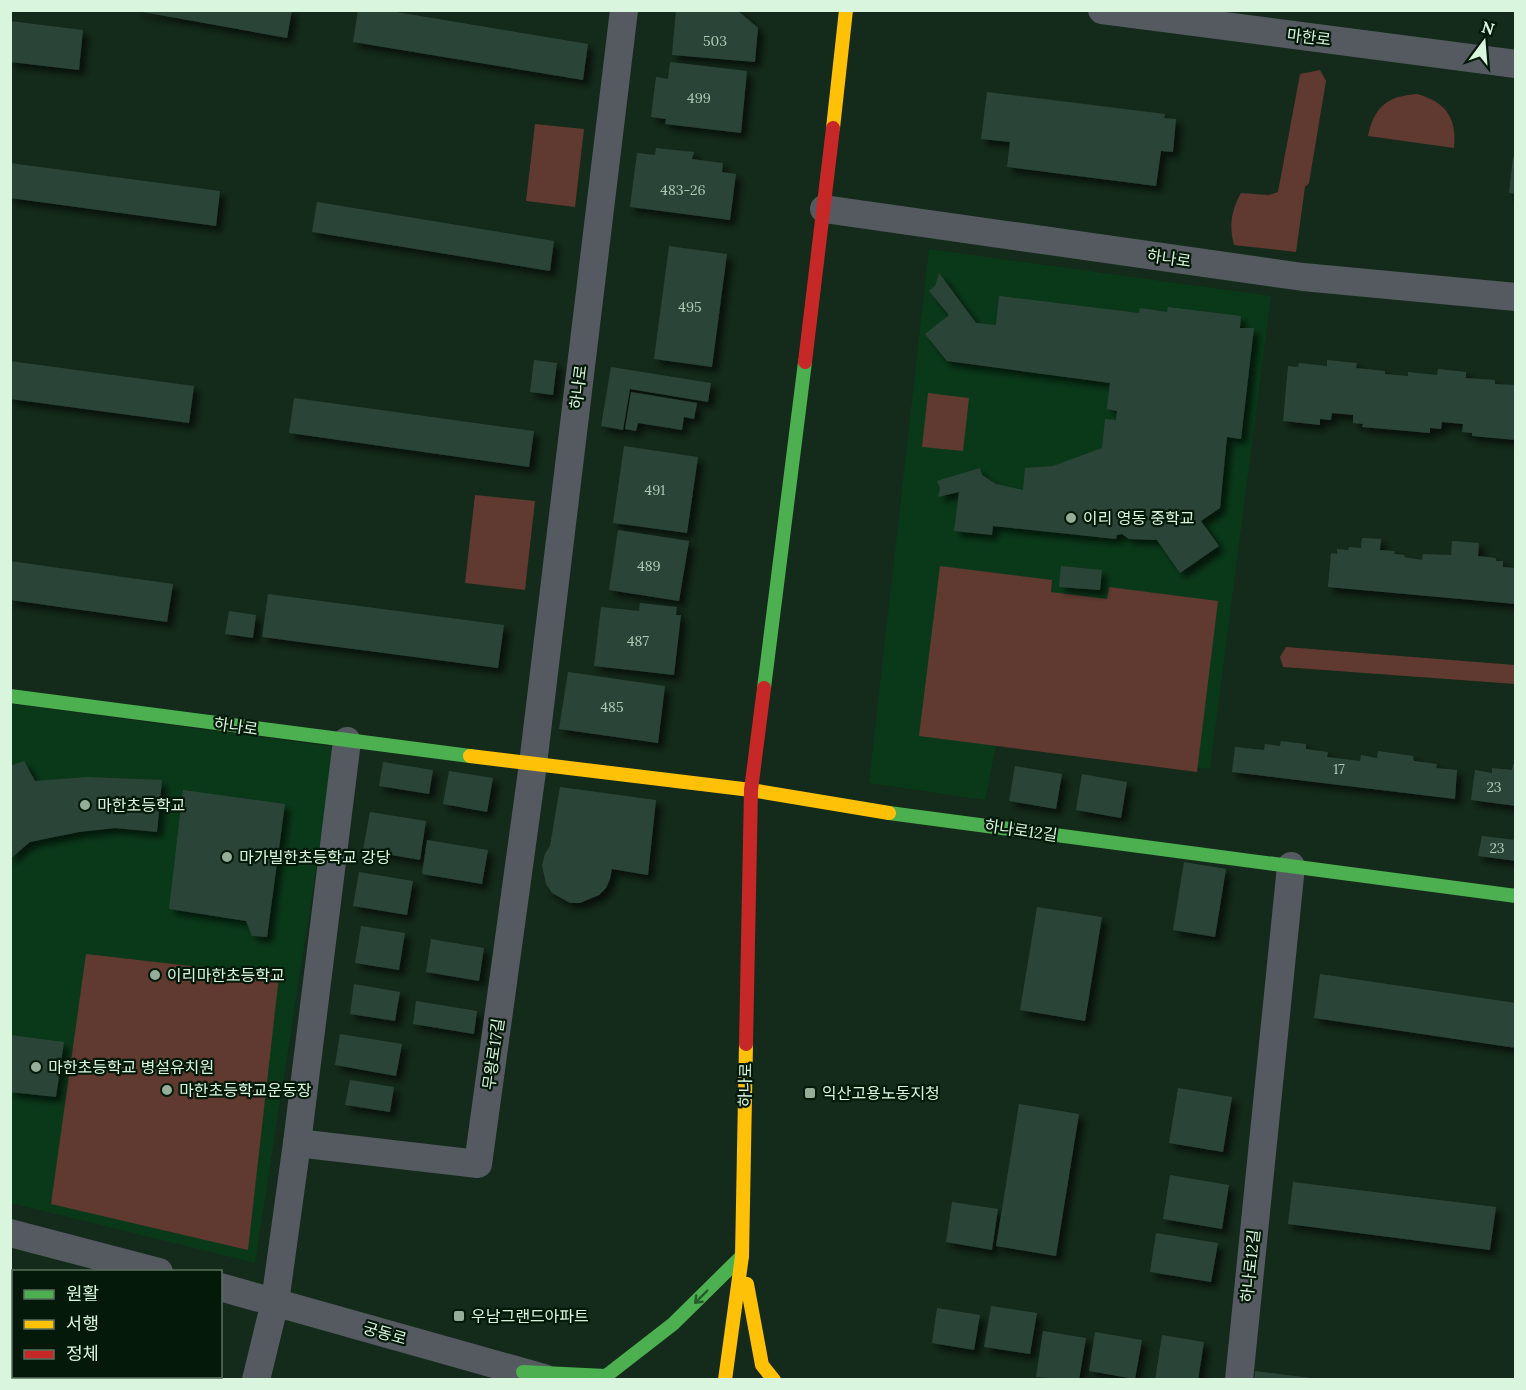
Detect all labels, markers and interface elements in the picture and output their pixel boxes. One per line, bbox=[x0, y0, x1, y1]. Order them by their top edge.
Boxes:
north arrow bbox=[1454, 12, 1514, 72]
text: N bbox=[1479, 16, 1497, 39]
street label: 마한로 bbox=[1286, 24, 1332, 50]
house number: 503 bbox=[703, 32, 727, 50]
house number: 499 bbox=[687, 89, 711, 107]
house number: 483-26 bbox=[660, 181, 706, 199]
street label: 하나로 bbox=[1146, 245, 1193, 271]
house number: 495 bbox=[678, 298, 702, 316]
street label: 하나로 bbox=[565, 364, 591, 410]
house number: 491 bbox=[645, 481, 665, 499]
place label: 이리 영동 중학교 bbox=[1083, 508, 1194, 528]
marker: 이리 영동 중학교 bbox=[1064, 511, 1078, 525]
house number: 489 bbox=[637, 557, 661, 575]
house number: 487 bbox=[627, 632, 649, 650]
house number: 485 bbox=[600, 698, 624, 716]
street label: 하나로 bbox=[213, 713, 260, 739]
house number: 17 bbox=[1333, 760, 1345, 778]
house number: 23 bbox=[1486, 778, 1502, 796]
place label: 마한초등학교 bbox=[97, 795, 185, 815]
marker: 마한초등학교 bbox=[78, 798, 92, 812]
street label: 하나로12길 bbox=[983, 815, 1059, 845]
house number: 23 bbox=[1489, 839, 1505, 857]
place label: 마가빌한초등학교 강당 bbox=[239, 847, 391, 867]
marker: 마가빌한초등학교 강당 bbox=[220, 850, 234, 864]
place label: 이리마한초등학교 bbox=[167, 965, 285, 985]
marker: 이리마한초등학교 bbox=[148, 968, 162, 982]
street label: 무왕로17길 bbox=[478, 1017, 508, 1091]
place label: 마한초등학교 병설유치원 bbox=[48, 1057, 214, 1077]
marker: 마한초등학교 병설유치원 bbox=[29, 1060, 43, 1074]
street label: 하나로 bbox=[735, 1062, 755, 1107]
place label: 마한초등학교운동장 bbox=[179, 1080, 312, 1100]
marker: 마한초등학교운동장 bbox=[160, 1083, 174, 1097]
place label: 익산고용노동지청 bbox=[822, 1083, 940, 1103]
marker: 익산고용노동지청 bbox=[803, 1086, 817, 1100]
street label: 하나로12길 bbox=[1236, 1229, 1264, 1303]
legend bbox=[12, 1270, 222, 1378]
text: 원활 bbox=[66, 1282, 99, 1305]
one-way arrow bbox=[693, 1290, 708, 1304]
place label: 우남그랜드아파트 bbox=[471, 1306, 589, 1326]
marker: 우남그랜드아파트 bbox=[452, 1309, 466, 1323]
text: 서행 bbox=[66, 1312, 99, 1335]
street label: 궁동로 bbox=[361, 1317, 409, 1349]
text: 정체 bbox=[66, 1342, 99, 1365]

